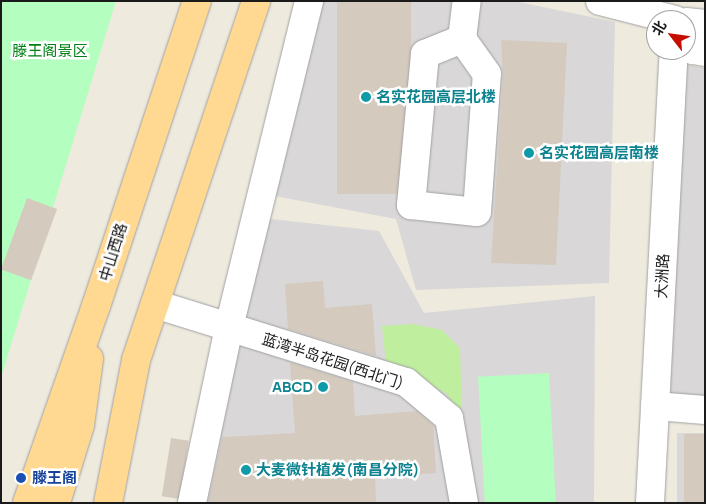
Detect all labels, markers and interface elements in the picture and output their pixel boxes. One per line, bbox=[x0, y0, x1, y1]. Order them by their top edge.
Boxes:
north arrow bbox=[646, 10, 696, 60]
text: 北 bbox=[647, 17, 670, 39]
park label: 滕王阁景区 bbox=[13, 42, 87, 60]
place label: 名实花园高层北楼 bbox=[376, 88, 496, 106]
marker: 名实花园高层北楼 bbox=[360, 91, 372, 103]
place label: 名实花园高层南楼 bbox=[539, 144, 659, 162]
marker: 名实花园高层南楼 bbox=[523, 147, 535, 159]
street label: 中山西路 bbox=[96, 221, 130, 283]
street label: 大洲路 bbox=[652, 253, 672, 299]
street label: 蓝湾半岛花园(西北门) bbox=[260, 330, 406, 392]
place label: ABCD bbox=[272, 378, 313, 396]
marker: ABCD bbox=[317, 381, 329, 393]
place label: 大麦微针植发(南昌分院) bbox=[256, 461, 420, 479]
marker: 大麦微针植发(南昌分院) bbox=[240, 464, 252, 476]
place label: 滕王阁 bbox=[32, 469, 77, 487]
marker: 滕王阁 bbox=[14, 471, 28, 485]

